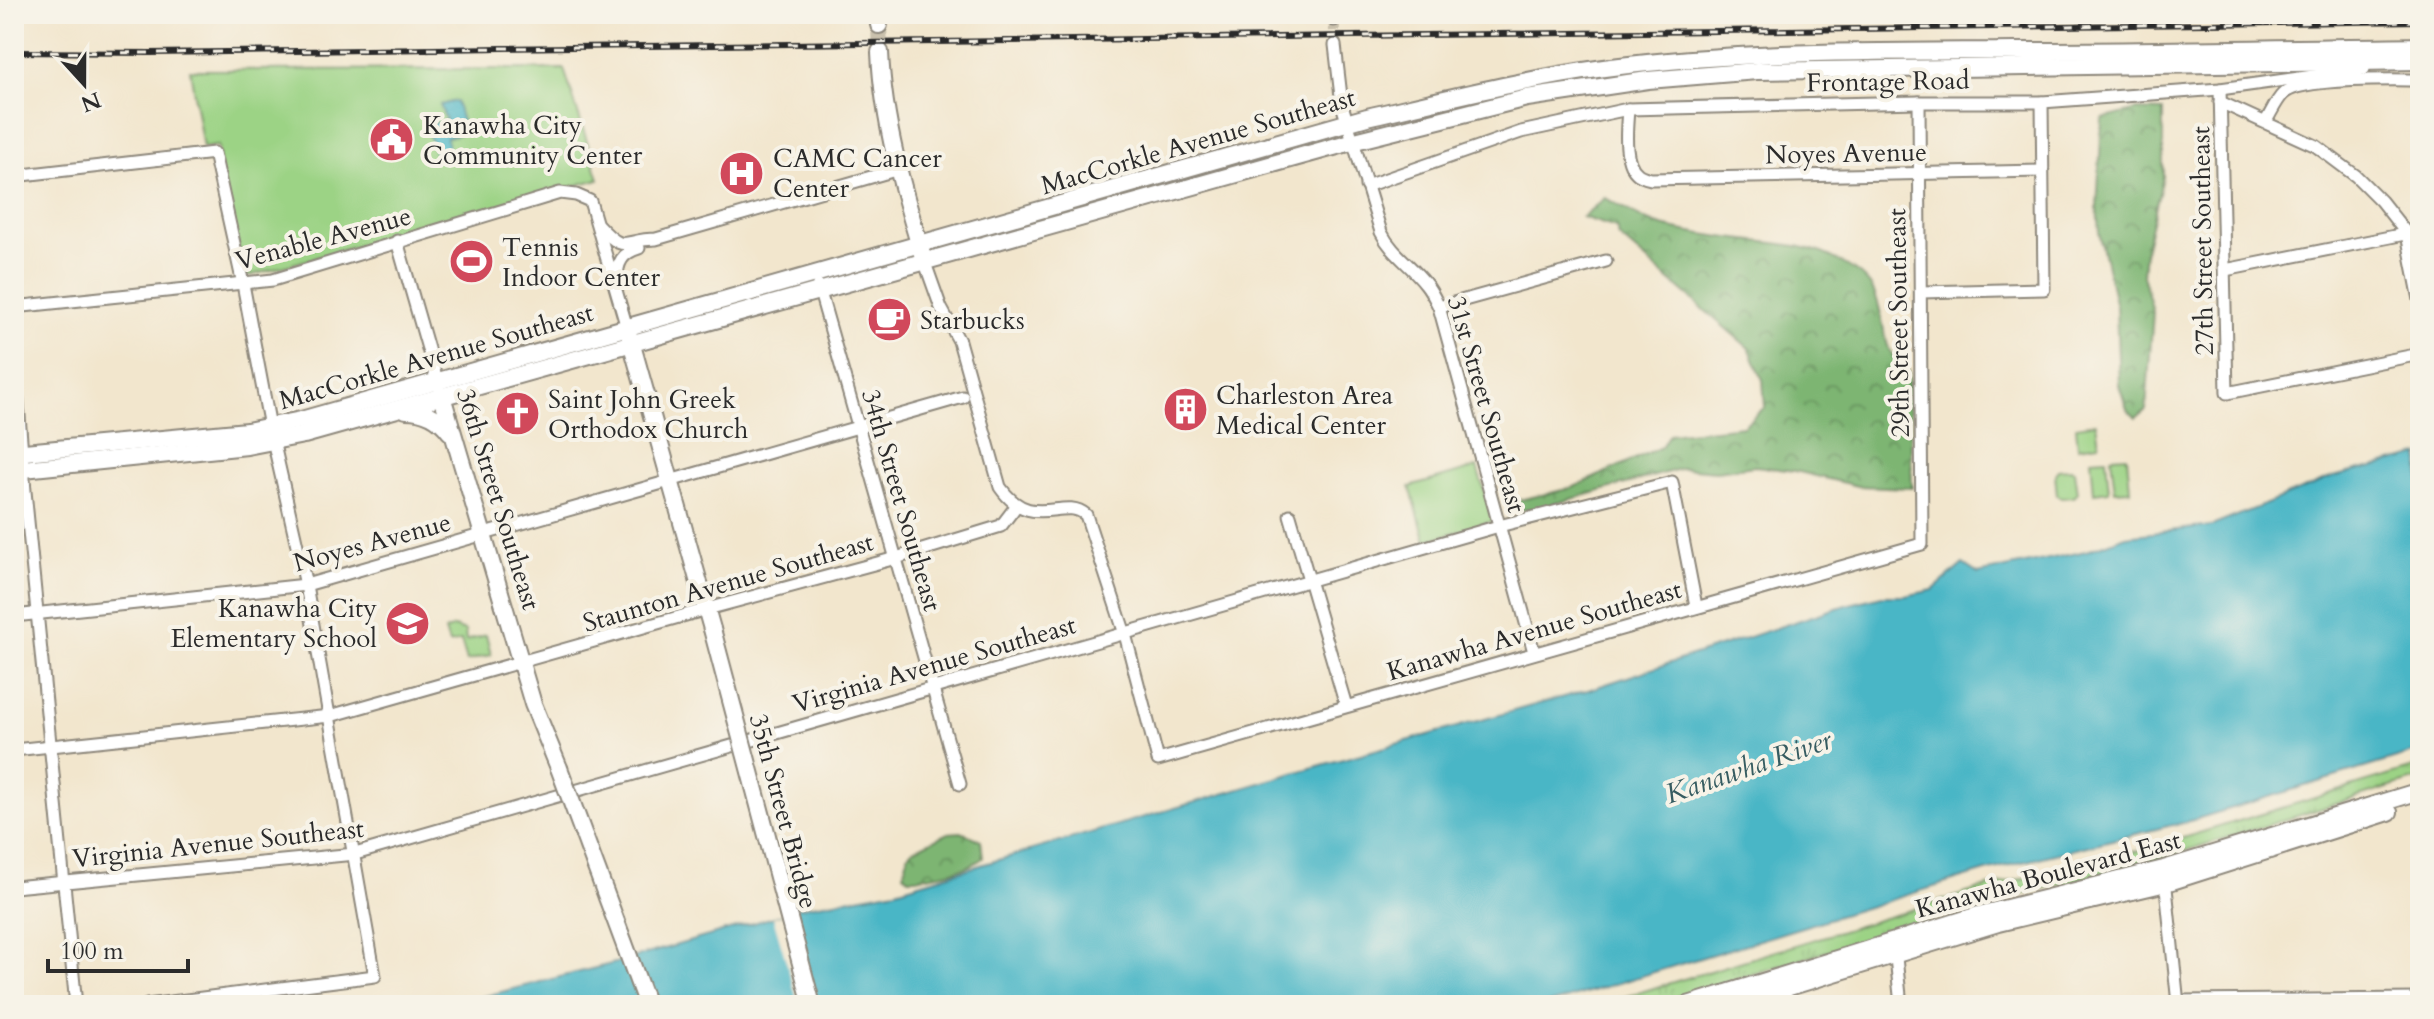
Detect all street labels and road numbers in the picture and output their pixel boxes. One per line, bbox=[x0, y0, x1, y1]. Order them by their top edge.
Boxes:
street label: Frontage Road bbox=[1806, 63, 1970, 100]
street label: MacCorkle Avenue Southeast bbox=[1037, 80, 1359, 203]
street label: 27th Street Southeast bbox=[2183, 126, 2222, 356]
street label: Noyes Avenue bbox=[1765, 135, 1927, 172]
street label: Venable Avenue bbox=[231, 198, 415, 279]
street label: 29th Street Southeast bbox=[1879, 208, 1918, 438]
street label: 31st Street Southeast bbox=[1439, 292, 1534, 517]
street label: MacCorkle Avenue Southeast bbox=[275, 295, 597, 418]
street label: 36th Street Southeast bbox=[448, 384, 549, 614]
street label: 34th Street Southeast bbox=[853, 385, 950, 615]
street label: Noyes Avenue bbox=[289, 505, 455, 580]
street label: Staunton Avenue Southeast bbox=[579, 524, 877, 641]
street label: Kanawha Avenue Southeast bbox=[1383, 572, 1686, 689]
street label: Virginia Avenue Southeast bbox=[788, 607, 1080, 722]
street label: 35th Street Bridge bbox=[741, 710, 826, 912]
street label: Virginia Avenue Southeast bbox=[70, 811, 366, 876]
street label: Kanawha Boulevard East bbox=[1912, 822, 2185, 927]

